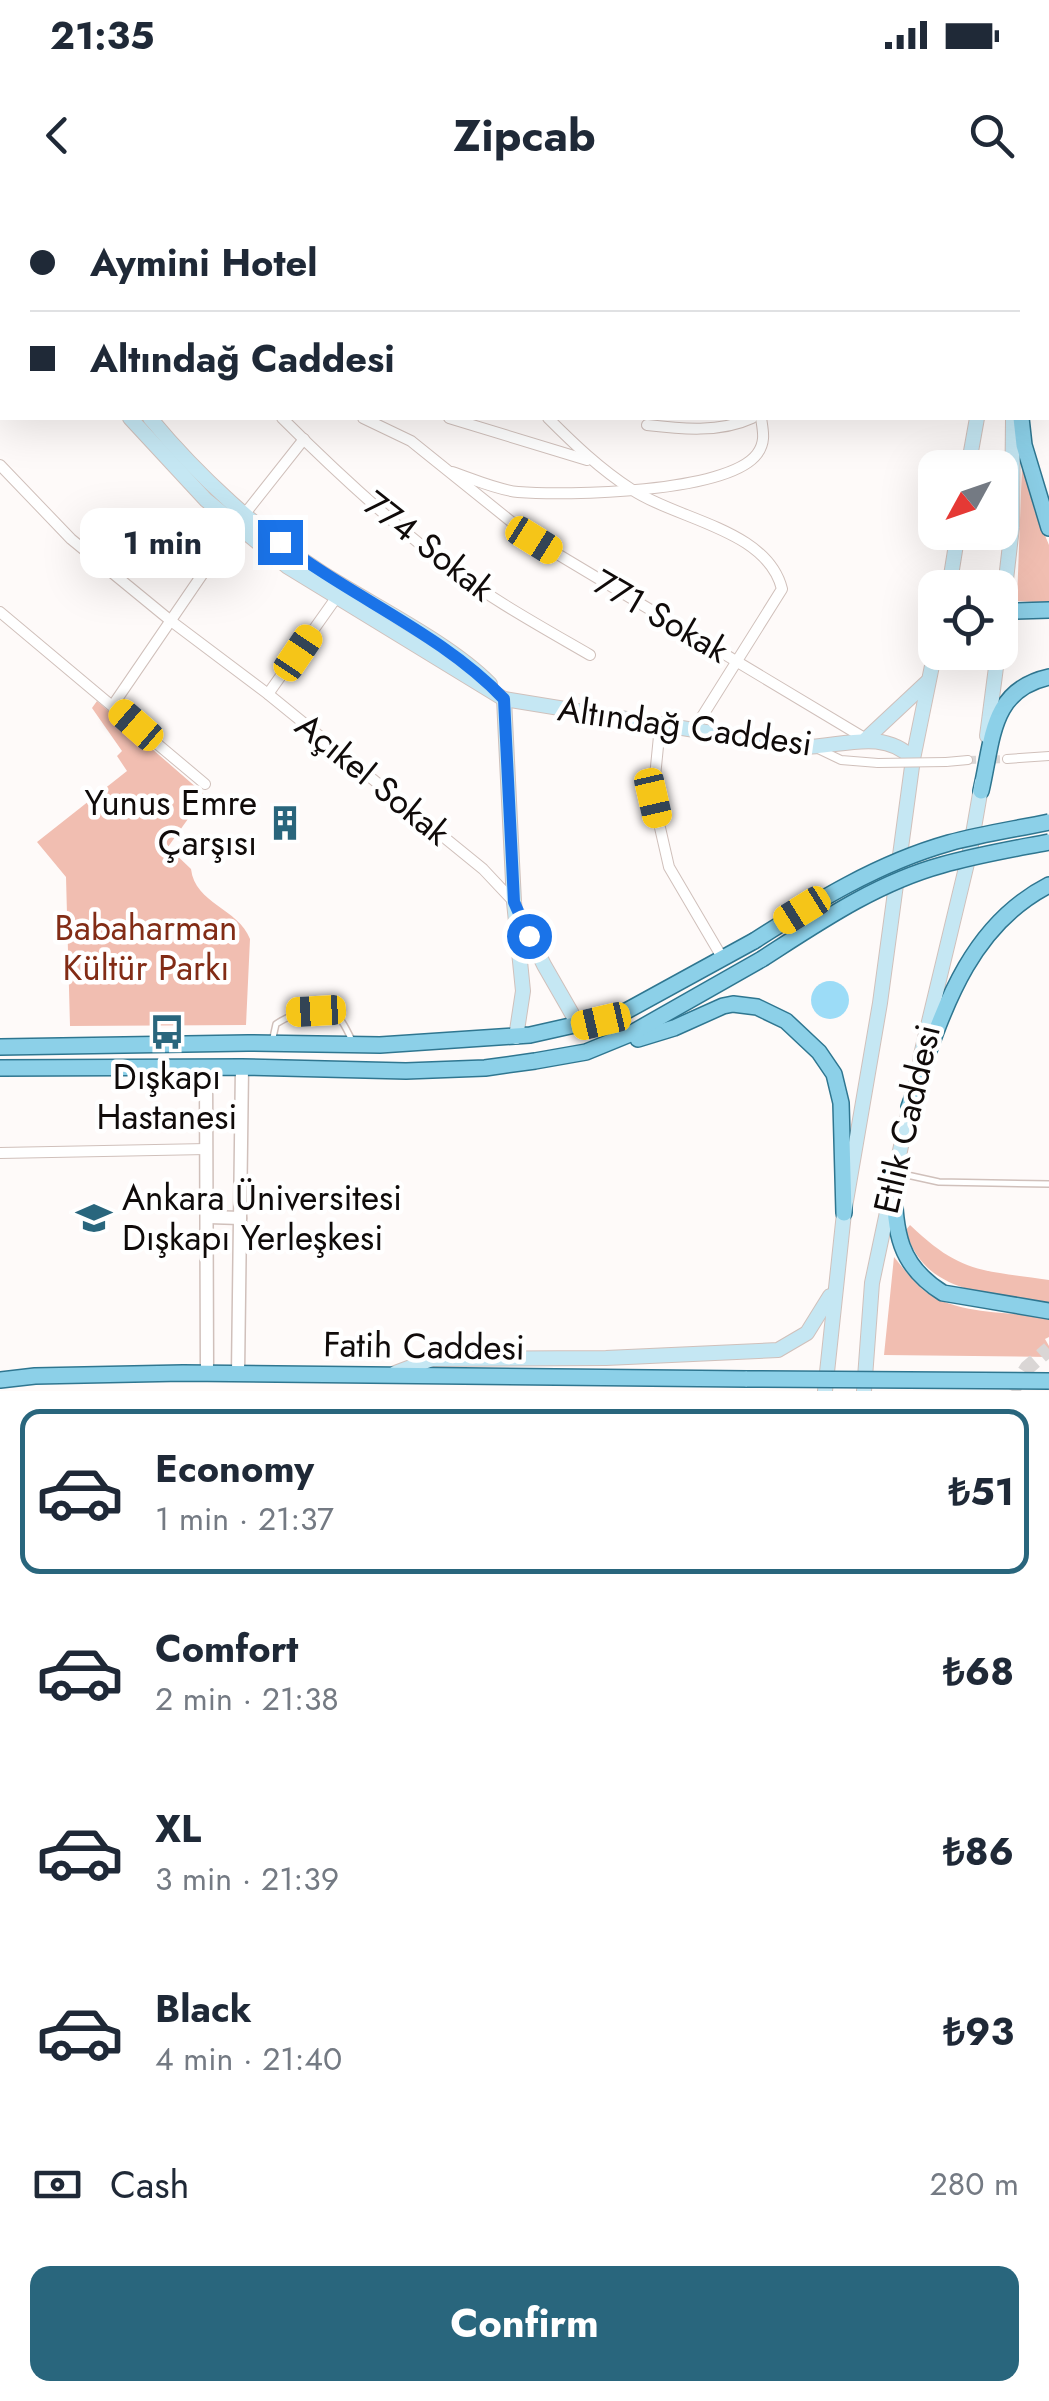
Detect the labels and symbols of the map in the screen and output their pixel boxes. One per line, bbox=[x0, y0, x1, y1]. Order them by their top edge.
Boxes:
north arrow bbox=[918, 450, 1018, 550]
street label: 774 Sokak bbox=[353, 479, 505, 613]
callout: 1 min bbox=[80, 507, 245, 577]
car bbox=[501, 511, 567, 569]
route end bbox=[258, 520, 303, 565]
street label: 771 Sokak bbox=[584, 557, 739, 675]
car bbox=[269, 620, 327, 686]
street label: Altındağ Caddesi bbox=[555, 683, 815, 769]
car bbox=[104, 694, 168, 756]
street label: Açıkel Sokak bbox=[285, 701, 462, 857]
car bbox=[632, 765, 674, 831]
place label: Yunus Emre Çarşısı bbox=[84, 778, 257, 868]
building icon: Yunus Emre Çarşısı bbox=[266, 804, 304, 842]
car bbox=[769, 881, 835, 939]
park label: Babaharman Kültür Parkı bbox=[55, 903, 237, 993]
route start bbox=[507, 914, 552, 959]
car bbox=[285, 994, 347, 1028]
car bbox=[568, 1000, 634, 1042]
bus stop icon: Dışkapı Hastanesi bbox=[148, 1013, 186, 1051]
street label: Etlik Caddesi bbox=[861, 1020, 953, 1218]
place label: Dışkapı Hastanesi bbox=[97, 1052, 237, 1142]
place label: Ankara Üniversitesi Dışkapı Yerleşkesi bbox=[122, 1173, 402, 1263]
school or university icon: Ankara Üniversitesi Dışkapı Yerleşkesi bbox=[75, 1199, 113, 1237]
street label: Fatih Caddesi bbox=[323, 1319, 525, 1373]

